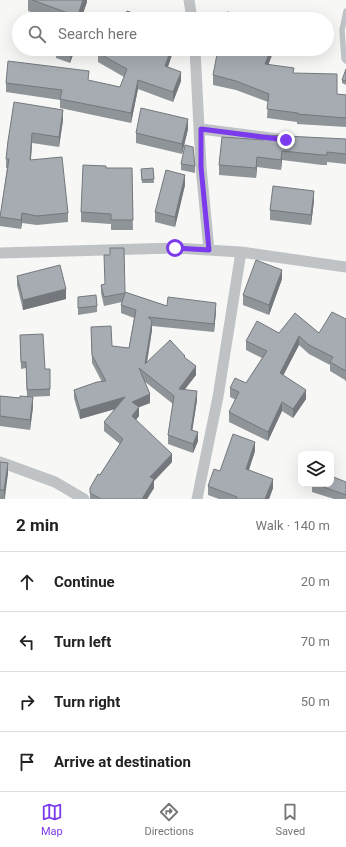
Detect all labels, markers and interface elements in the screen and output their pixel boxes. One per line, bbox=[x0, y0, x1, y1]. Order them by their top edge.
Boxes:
search box bbox=[12, 12, 334, 56]
icon: search bbox=[26, 23, 48, 45]
text: Search here bbox=[58, 25, 137, 43]
route end bbox=[277, 131, 295, 149]
route start bbox=[166, 239, 184, 257]
map controls bbox=[298, 451, 334, 487]
button: layers bbox=[298, 451, 334, 487]
text: 2 min bbox=[16, 515, 59, 535]
text: Walk · 140 m bbox=[255, 518, 330, 533]
icon: ahead bbox=[16, 571, 38, 593]
text: Continue bbox=[54, 573, 115, 591]
text: 20 m bbox=[301, 574, 330, 589]
icon: left bbox=[16, 631, 38, 653]
text: Turn left bbox=[54, 633, 111, 651]
text: 70 m bbox=[301, 634, 330, 649]
icon: right bbox=[16, 691, 38, 713]
text: Turn right bbox=[54, 693, 120, 711]
text: 50 m bbox=[301, 694, 330, 709]
icon: arrive bbox=[16, 751, 38, 773]
text: Arrive at destination bbox=[54, 753, 191, 771]
tab: Map bbox=[41, 801, 63, 838]
tab: Directions bbox=[144, 801, 194, 838]
tab: Saved bbox=[275, 801, 305, 838]

